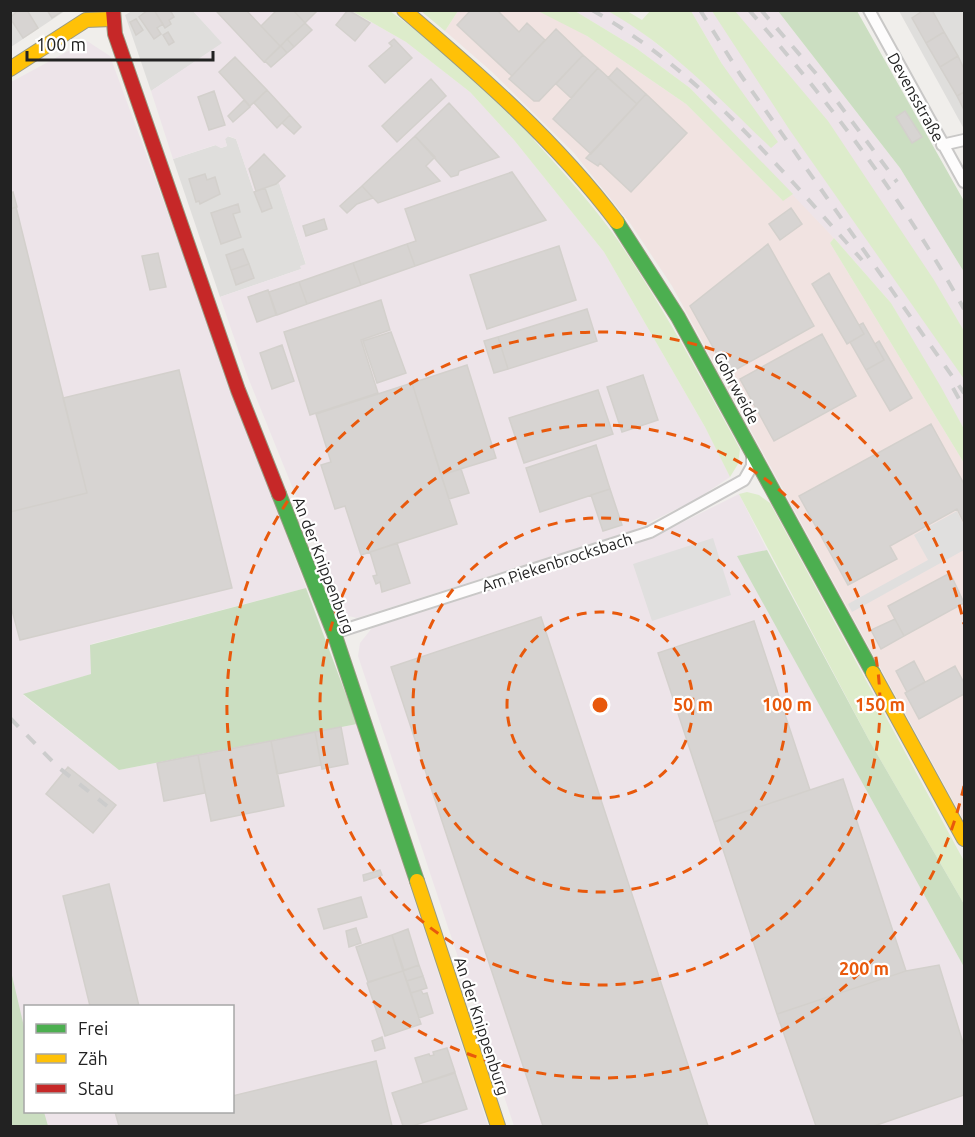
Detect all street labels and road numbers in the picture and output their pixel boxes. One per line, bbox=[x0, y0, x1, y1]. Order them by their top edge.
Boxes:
street label: Devensstraße bbox=[884, 49, 948, 145]
street label: Gohrweide bbox=[711, 349, 763, 427]
street label: An der Knippenburg bbox=[290, 494, 358, 636]
street label: Am Piekenbrocksbach bbox=[479, 529, 635, 595]
street label: An der Knippenburg bbox=[451, 955, 513, 1097]

